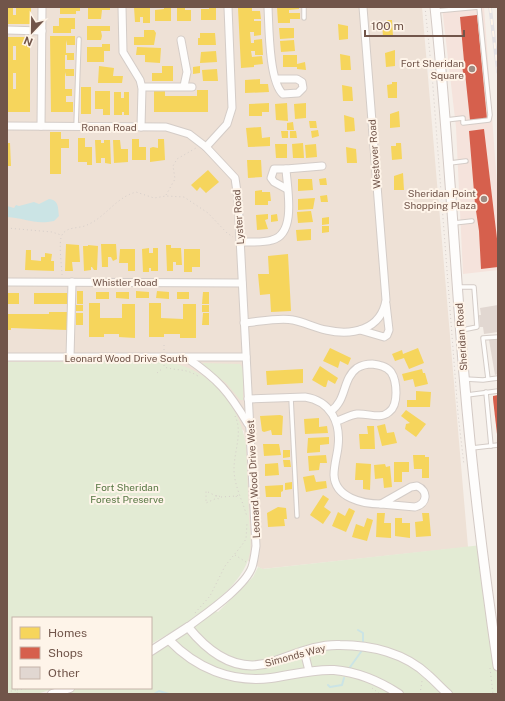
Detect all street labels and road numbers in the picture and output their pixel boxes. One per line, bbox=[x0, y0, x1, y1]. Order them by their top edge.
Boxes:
street label: Westover Road bbox=[366, 119, 382, 189]
street label: Ronan Road bbox=[81, 121, 137, 133]
street label: Lyster Road bbox=[230, 189, 246, 245]
street label: Whistler Road bbox=[92, 276, 158, 288]
street label: Sheridan Road bbox=[453, 303, 469, 371]
street label: Leonard Wood Drive South bbox=[64, 352, 188, 364]
street label: Leonard Wood Drive West bbox=[244, 419, 262, 539]
street label: Simonds Way bbox=[263, 641, 327, 669]

